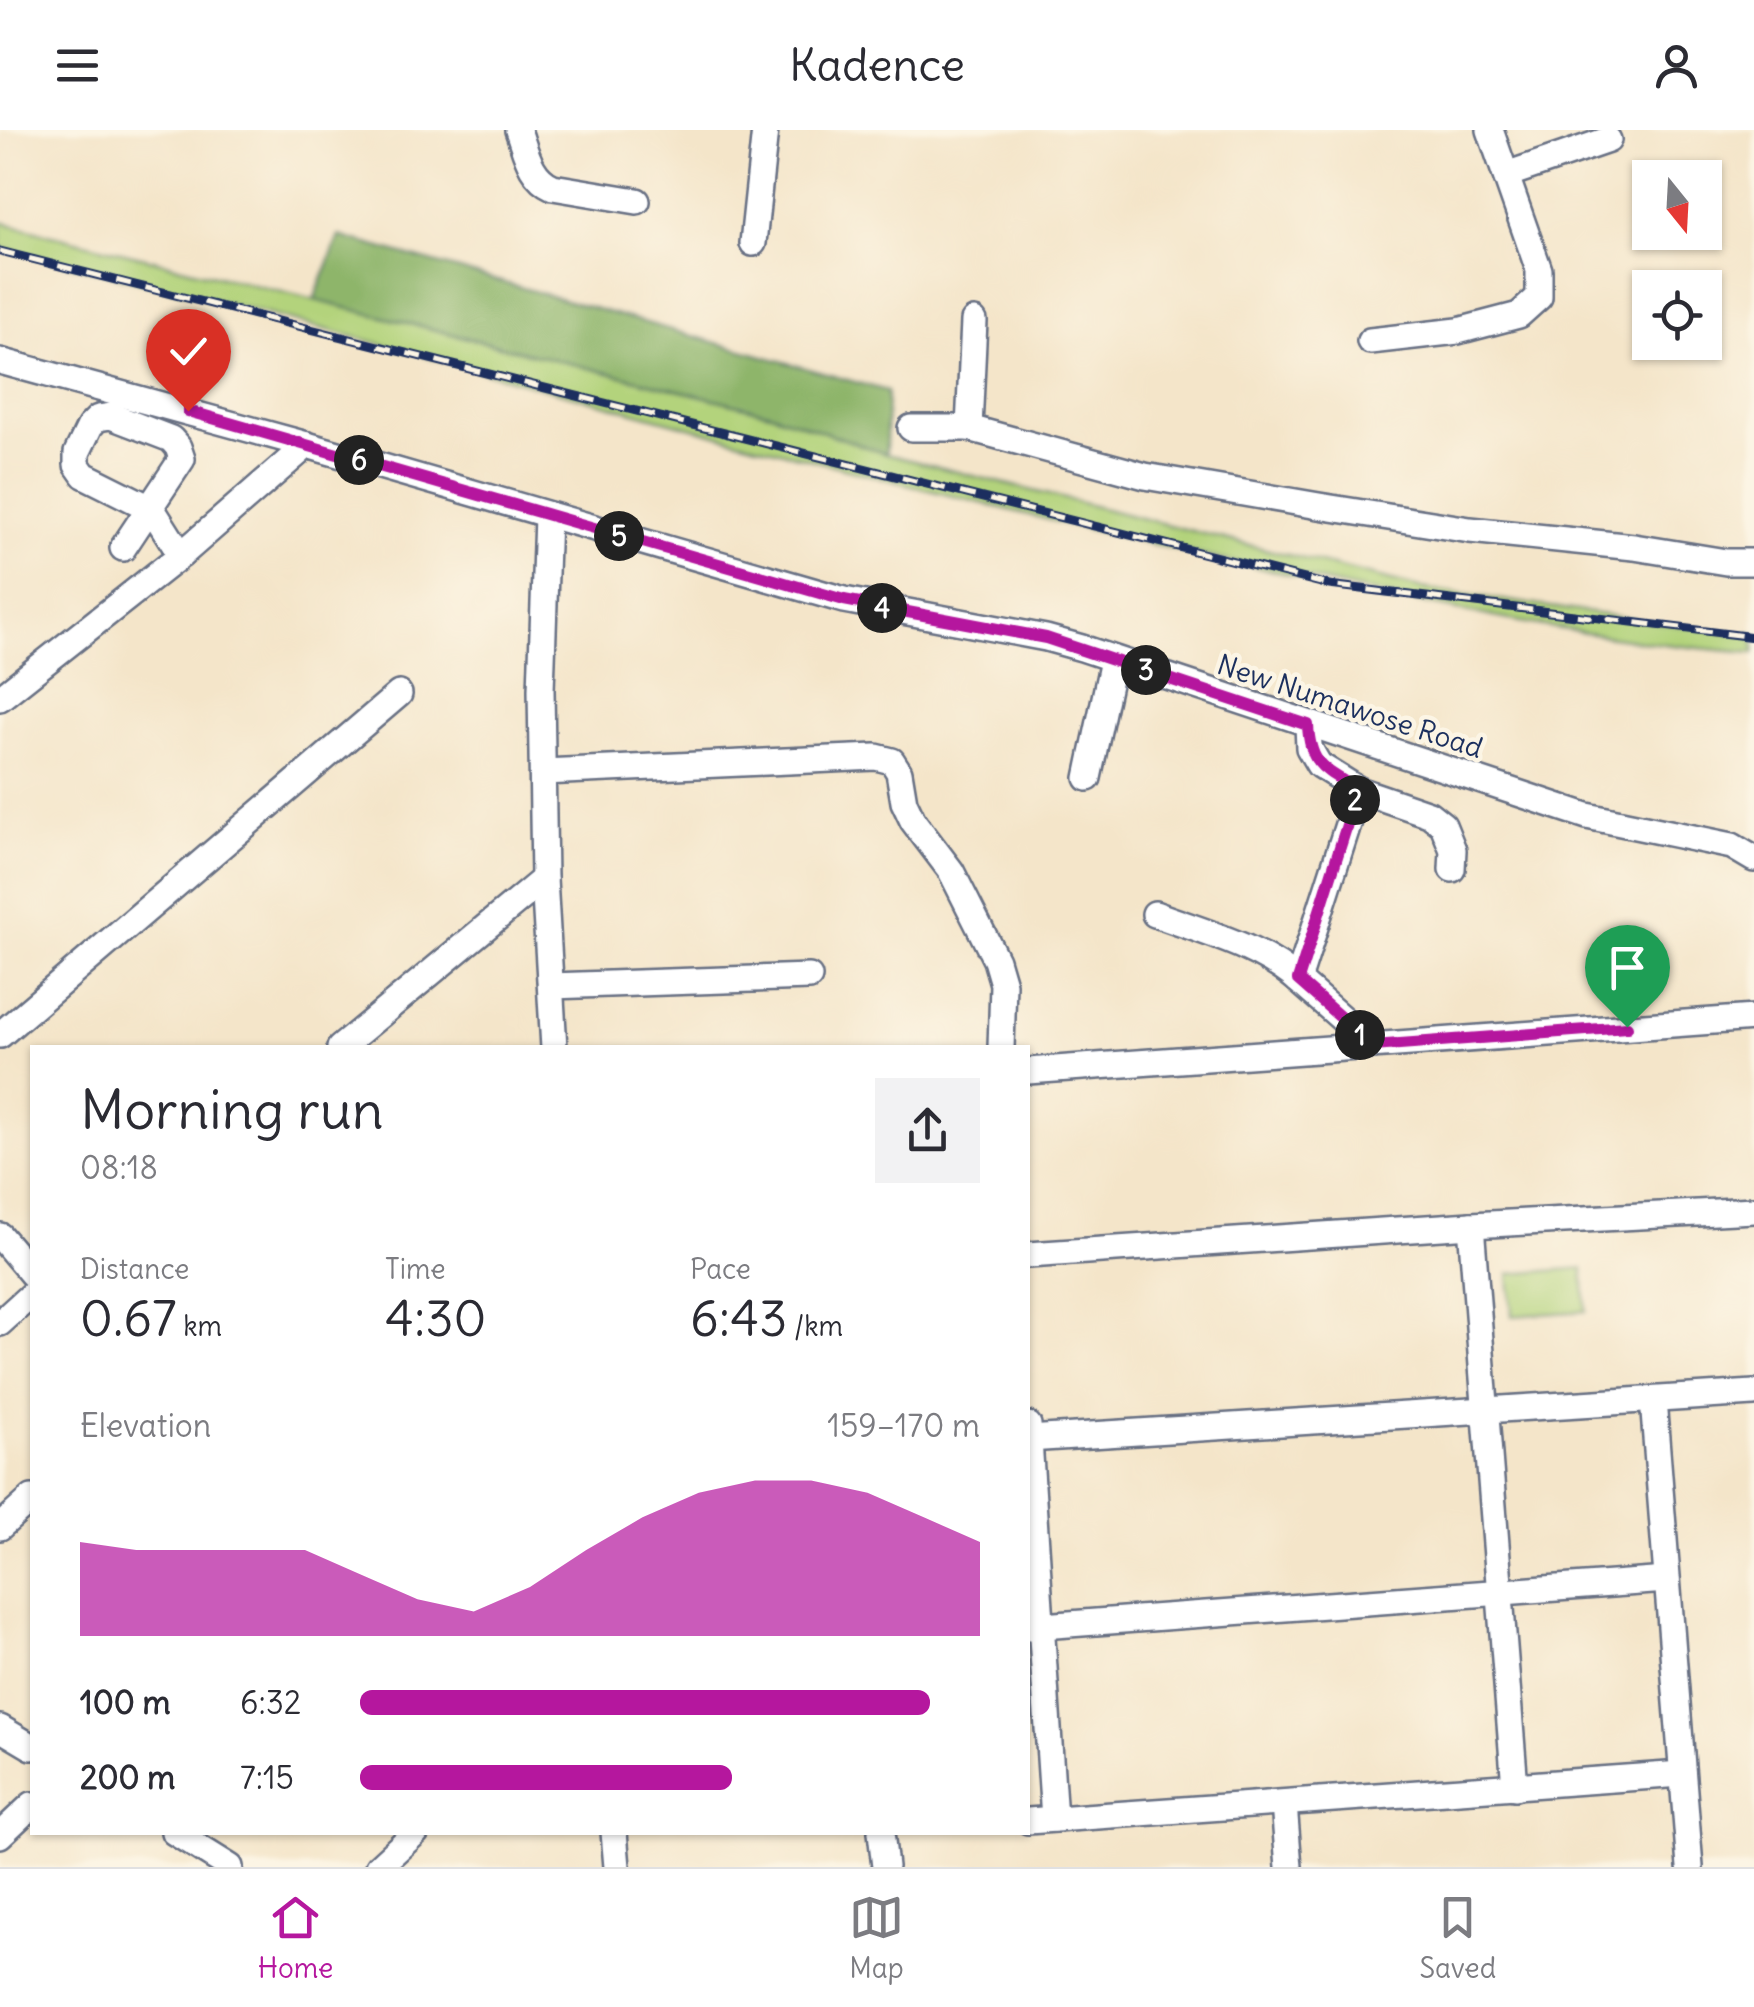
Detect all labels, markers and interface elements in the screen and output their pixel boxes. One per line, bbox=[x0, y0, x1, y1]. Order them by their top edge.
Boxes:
text: Kadence bbox=[789, 37, 965, 93]
icon: menu bbox=[50, 38, 105, 93]
icon: person bbox=[1649, 38, 1704, 93]
north arrow bbox=[1632, 160, 1722, 250]
map controls bbox=[1632, 160, 1722, 360]
button: locate bbox=[1632, 270, 1722, 360]
pin bbox=[146, 309, 231, 412]
icon: check bbox=[161, 324, 216, 379]
pin: 6 bbox=[334, 435, 384, 485]
text: 6 bbox=[351, 442, 367, 478]
pin: 5 bbox=[594, 511, 644, 561]
text: 5 bbox=[611, 518, 627, 554]
pin: 4 bbox=[857, 583, 907, 633]
text: 4 bbox=[874, 590, 890, 626]
pin: 3 bbox=[1121, 645, 1171, 695]
street label: New Numawose Road bbox=[1213, 646, 1487, 766]
text: 3 bbox=[1138, 652, 1154, 688]
pin: 2 bbox=[1330, 775, 1380, 825]
text: 2 bbox=[1347, 782, 1363, 818]
pin bbox=[1585, 925, 1670, 1028]
icon: arrive bbox=[1600, 940, 1655, 995]
pin: 1 bbox=[1335, 1010, 1385, 1060]
text: 1 bbox=[1354, 1017, 1366, 1053]
text: Morning run bbox=[80, 1075, 384, 1144]
button: share bbox=[875, 1078, 980, 1183]
text: 08:18 bbox=[80, 1147, 158, 1188]
text: Distance bbox=[80, 1251, 189, 1287]
text: Time bbox=[385, 1251, 446, 1287]
text: Pace bbox=[690, 1251, 751, 1287]
text: 0.67 bbox=[80, 1287, 177, 1350]
text: 4:30 bbox=[385, 1287, 487, 1350]
text: 6:43 bbox=[690, 1287, 787, 1350]
text: km bbox=[177, 1308, 222, 1344]
text: /km bbox=[787, 1308, 843, 1344]
text: Elevation bbox=[80, 1405, 211, 1446]
text: 159–170 m bbox=[827, 1405, 980, 1446]
text: 100 m bbox=[80, 1682, 171, 1723]
text: 6:32 bbox=[240, 1682, 301, 1723]
text: 200 m bbox=[80, 1757, 175, 1798]
text: 7:15 bbox=[240, 1757, 294, 1798]
tab: Home bbox=[258, 1890, 333, 1986]
tab: Map bbox=[849, 1890, 904, 1986]
tab: Saved bbox=[1419, 1890, 1496, 1986]

